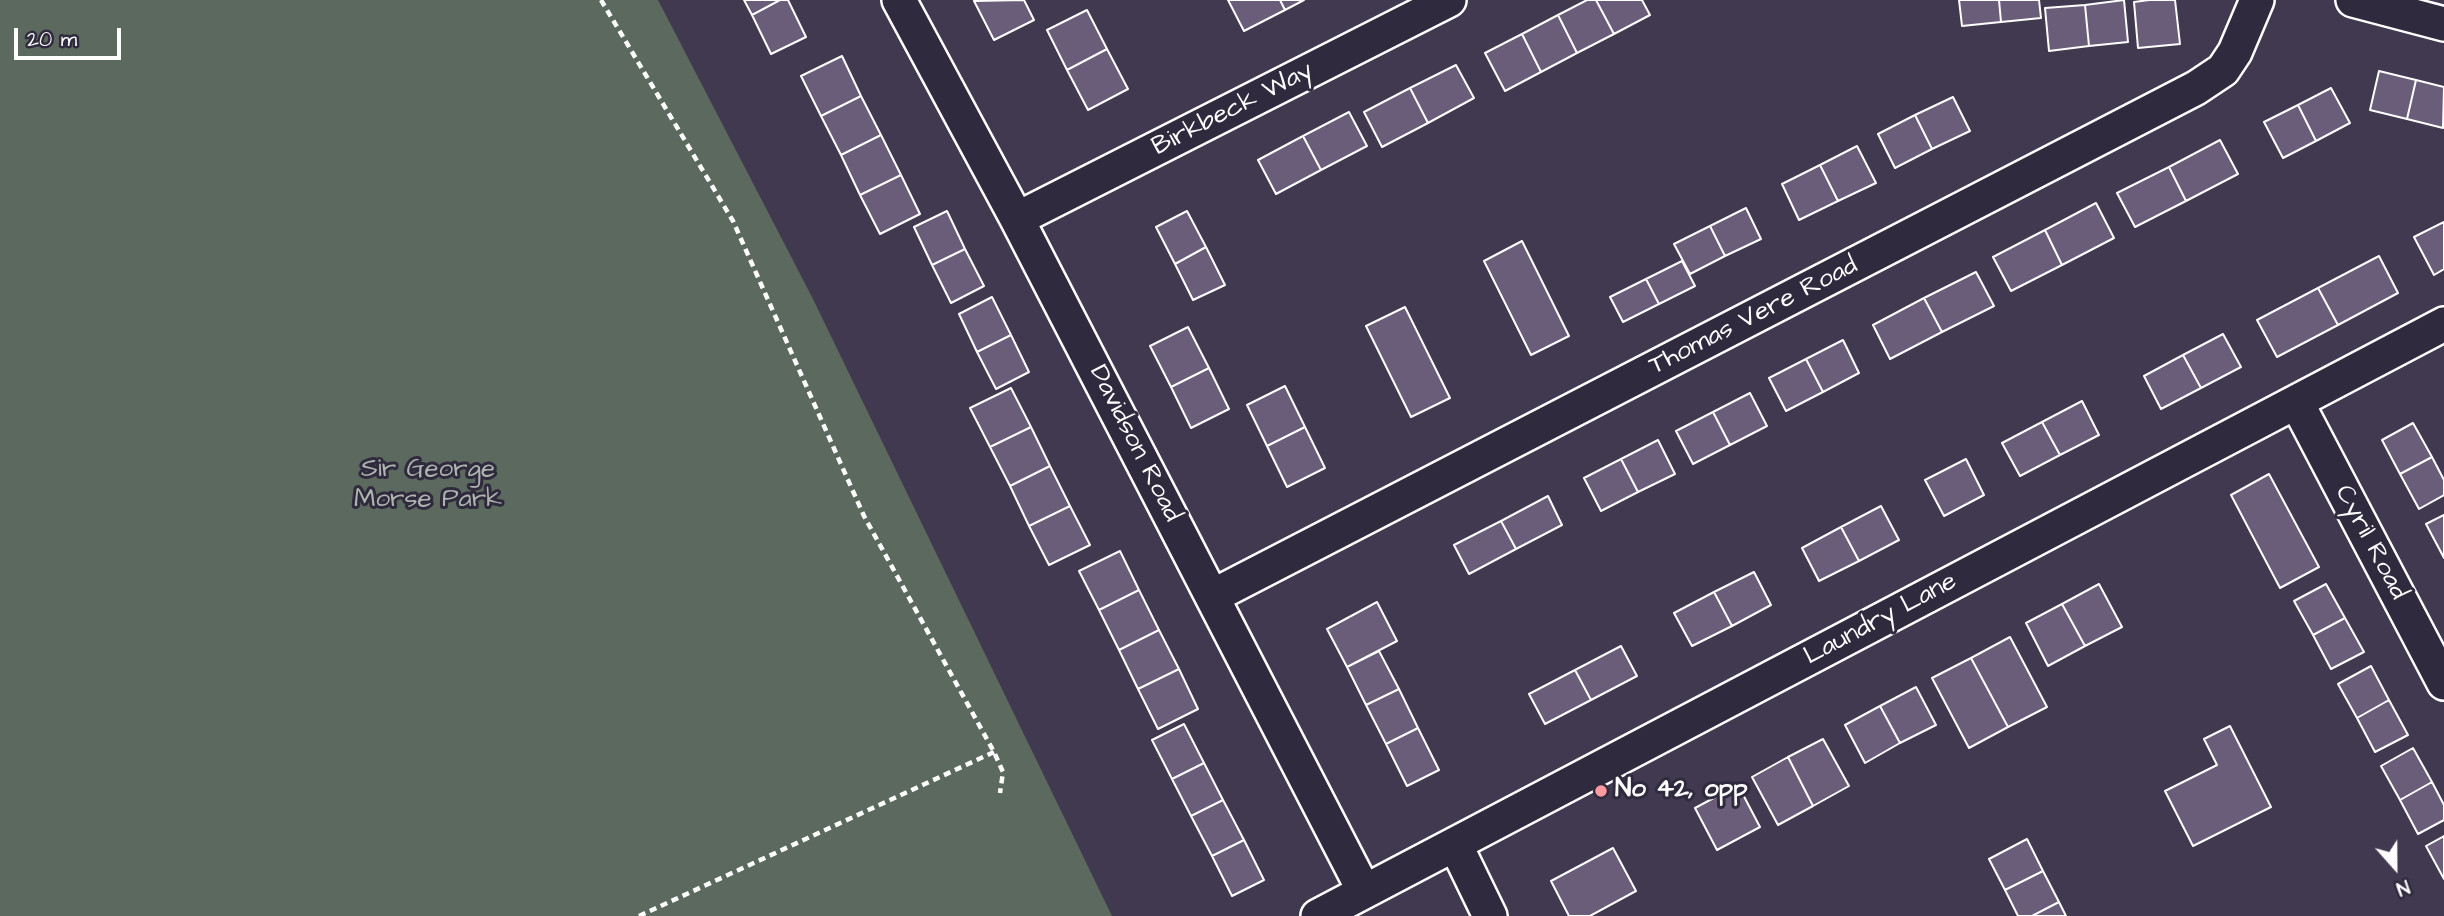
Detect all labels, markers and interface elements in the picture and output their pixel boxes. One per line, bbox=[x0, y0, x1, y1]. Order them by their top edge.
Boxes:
scale bar bbox=[18, 14, 124, 58]
text: 20 m bbox=[27, 25, 77, 54]
street label: Birkbeck Way bbox=[1147, 56, 1319, 164]
street label: Thomas Vere Road bbox=[1645, 251, 1863, 383]
street label: Davidson Road bbox=[1081, 360, 1187, 528]
park label: Sir George Morse Park bbox=[354, 455, 502, 516]
street label: Cyril Road bbox=[2327, 480, 2413, 606]
street label: Laundry Lane bbox=[1799, 567, 1963, 673]
place label: No 42, opp bbox=[1615, 775, 1748, 807]
marker: No 42, opp bbox=[1593, 783, 1609, 799]
north arrow bbox=[2360, 832, 2430, 902]
text: N bbox=[2392, 872, 2413, 902]

